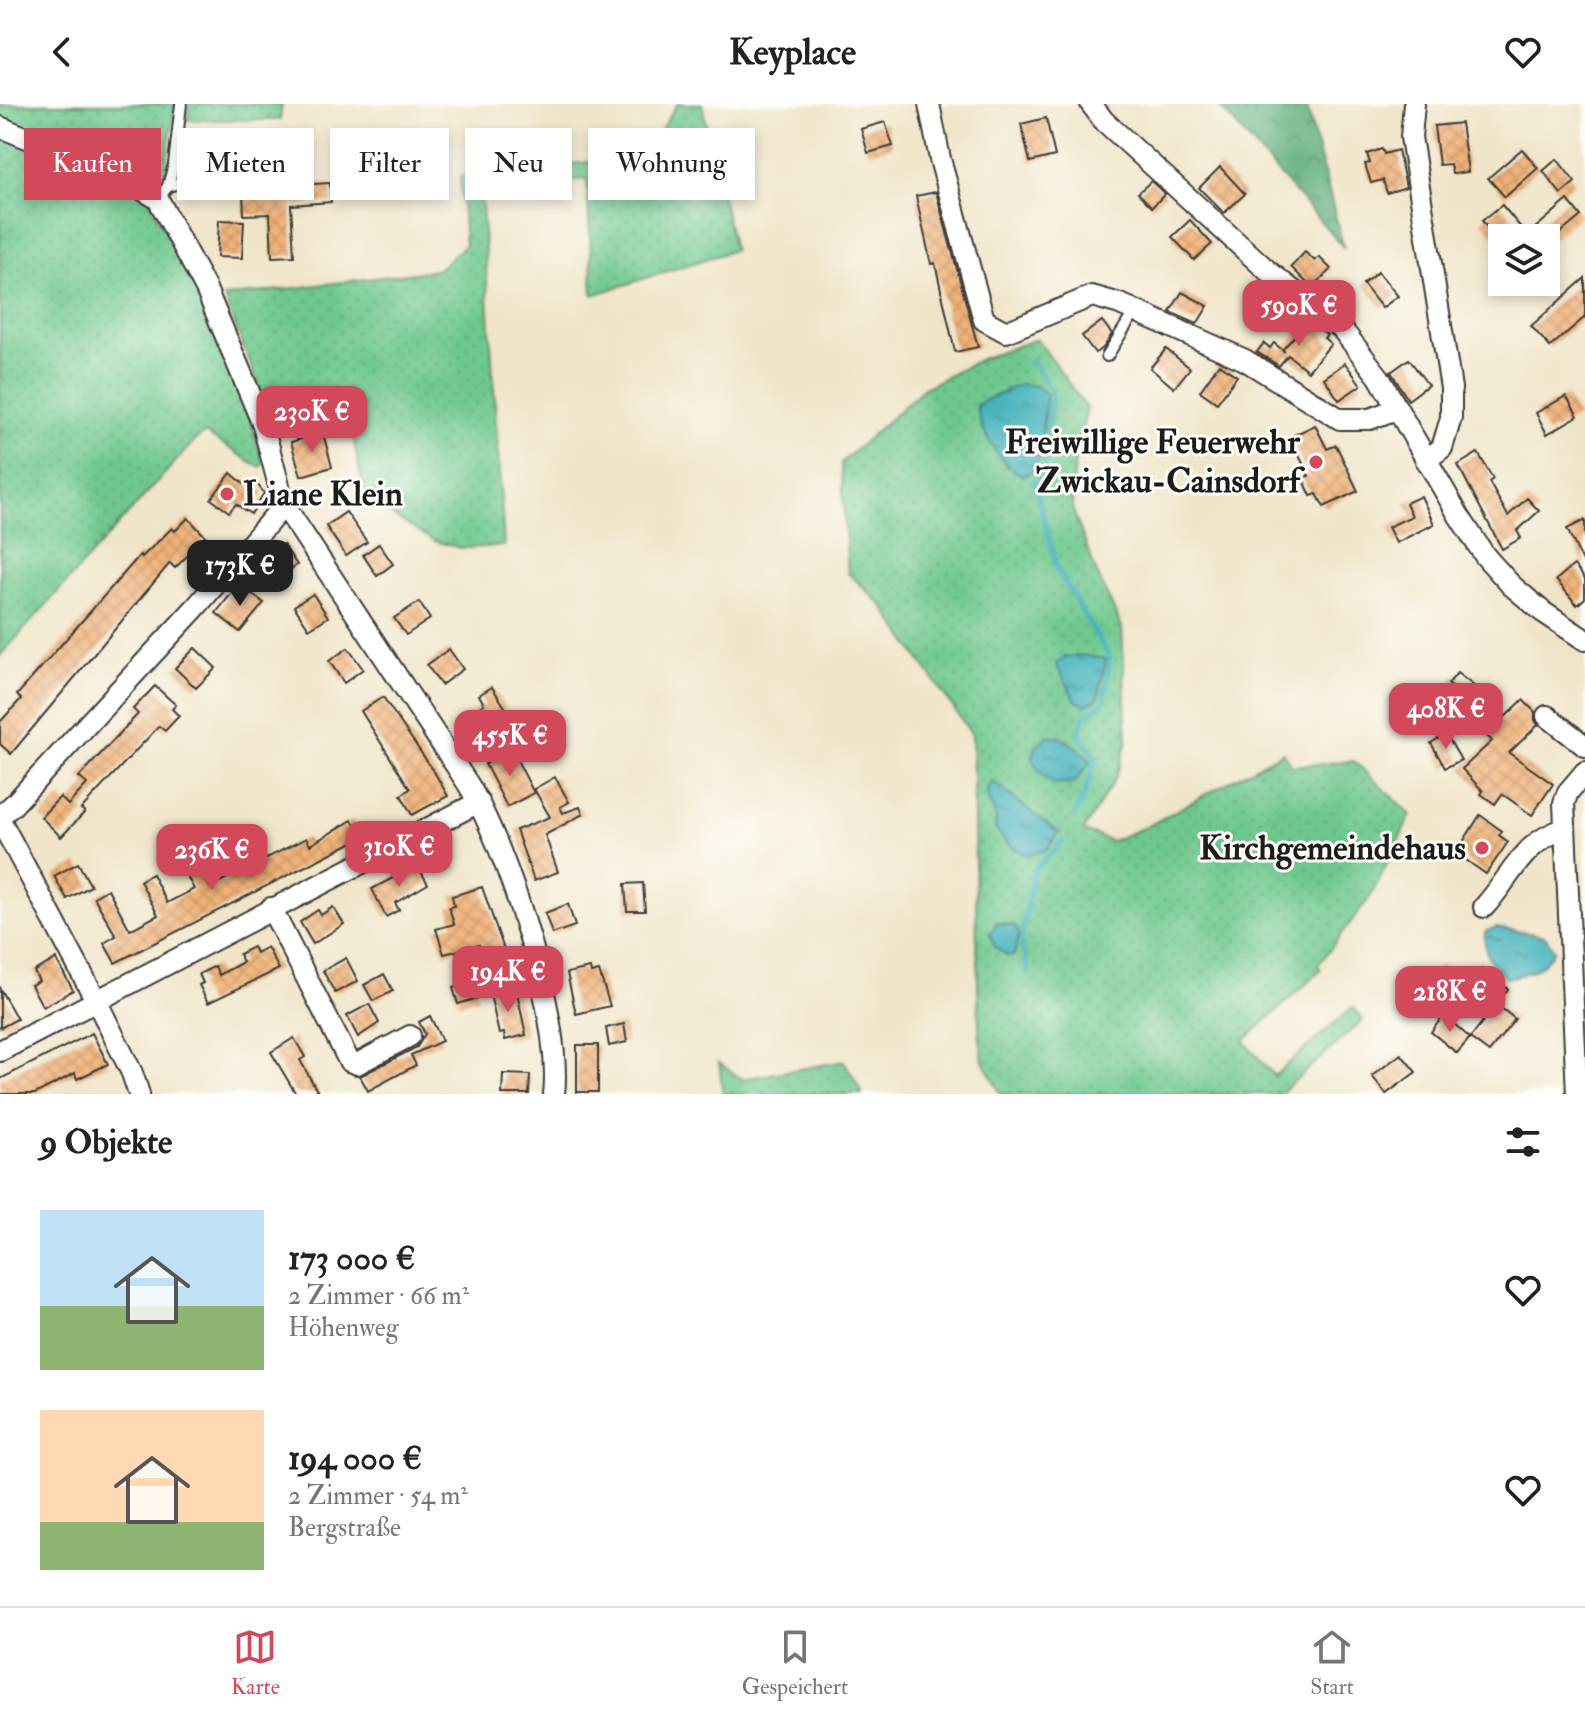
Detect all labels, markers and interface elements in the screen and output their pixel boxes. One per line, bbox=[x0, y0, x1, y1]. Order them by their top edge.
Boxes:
icon: back bbox=[40, 30, 84, 74]
text: Keyplace bbox=[729, 30, 856, 75]
icon: heart bbox=[1501, 30, 1545, 74]
chip: Kaufen bbox=[24, 128, 161, 200]
chip: Mieten bbox=[177, 128, 314, 200]
chip: Filter bbox=[330, 128, 449, 200]
chip: Neu bbox=[465, 128, 572, 200]
chip: Wohnung bbox=[588, 128, 755, 200]
map controls bbox=[1488, 224, 1560, 296]
button: layers bbox=[1488, 224, 1560, 296]
pin: 590K € bbox=[1234, 280, 1364, 348]
text: 590K € bbox=[1261, 290, 1337, 322]
pin: 230K € bbox=[247, 386, 377, 454]
text: 230K € bbox=[274, 396, 350, 428]
place label: Freiwillige Feuerwehr Zwickau-Cainsdorf bbox=[1005, 421, 1305, 503]
marker: Freiwillige Feuerwehr Zwickau-Cainsdorf bbox=[1307, 453, 1325, 471]
place label: Liane Klein bbox=[243, 473, 403, 516]
marker: Liane Klein bbox=[218, 485, 236, 503]
pin: 173K € bbox=[175, 540, 305, 608]
text: 173K € bbox=[205, 550, 275, 582]
pin: 408K € bbox=[1381, 683, 1511, 751]
text: 408K € bbox=[1407, 693, 1485, 725]
pin: 455K € bbox=[445, 710, 575, 778]
text: 455K € bbox=[472, 720, 548, 752]
pin: 310K € bbox=[334, 821, 464, 889]
pin: 236K € bbox=[147, 824, 277, 892]
place label: Kirchgemeindehaus bbox=[1199, 827, 1466, 870]
text: 310K € bbox=[363, 831, 435, 863]
text: 236K € bbox=[174, 834, 250, 866]
marker: Kirchgemeindehaus bbox=[1473, 839, 1491, 857]
pin: 194K € bbox=[443, 946, 573, 1014]
text: 194K € bbox=[470, 956, 546, 988]
pin: 218K € bbox=[1385, 966, 1515, 1034]
text: 218K € bbox=[1413, 976, 1487, 1008]
icon: filters bbox=[1501, 1120, 1545, 1164]
text: 9 Objekte bbox=[40, 1121, 172, 1164]
text: 173 000 € bbox=[288, 1237, 415, 1280]
icon: home bbox=[104, 1242, 200, 1338]
icon: heart bbox=[1501, 1268, 1545, 1312]
text: 2 Zimmer · 66 m² bbox=[288, 1280, 469, 1312]
text: Höhenweg bbox=[288, 1312, 398, 1344]
text: 194 000 € bbox=[288, 1437, 422, 1480]
icon: home bbox=[104, 1442, 200, 1538]
icon: heart bbox=[1501, 1468, 1545, 1512]
text: 2 Zimmer · 54 m² bbox=[288, 1480, 468, 1512]
text: Bergstraße bbox=[288, 1512, 401, 1544]
tab: Karte bbox=[231, 1625, 280, 1701]
tab: Gespeichert bbox=[742, 1625, 848, 1701]
tab: Start bbox=[1310, 1625, 1354, 1701]

